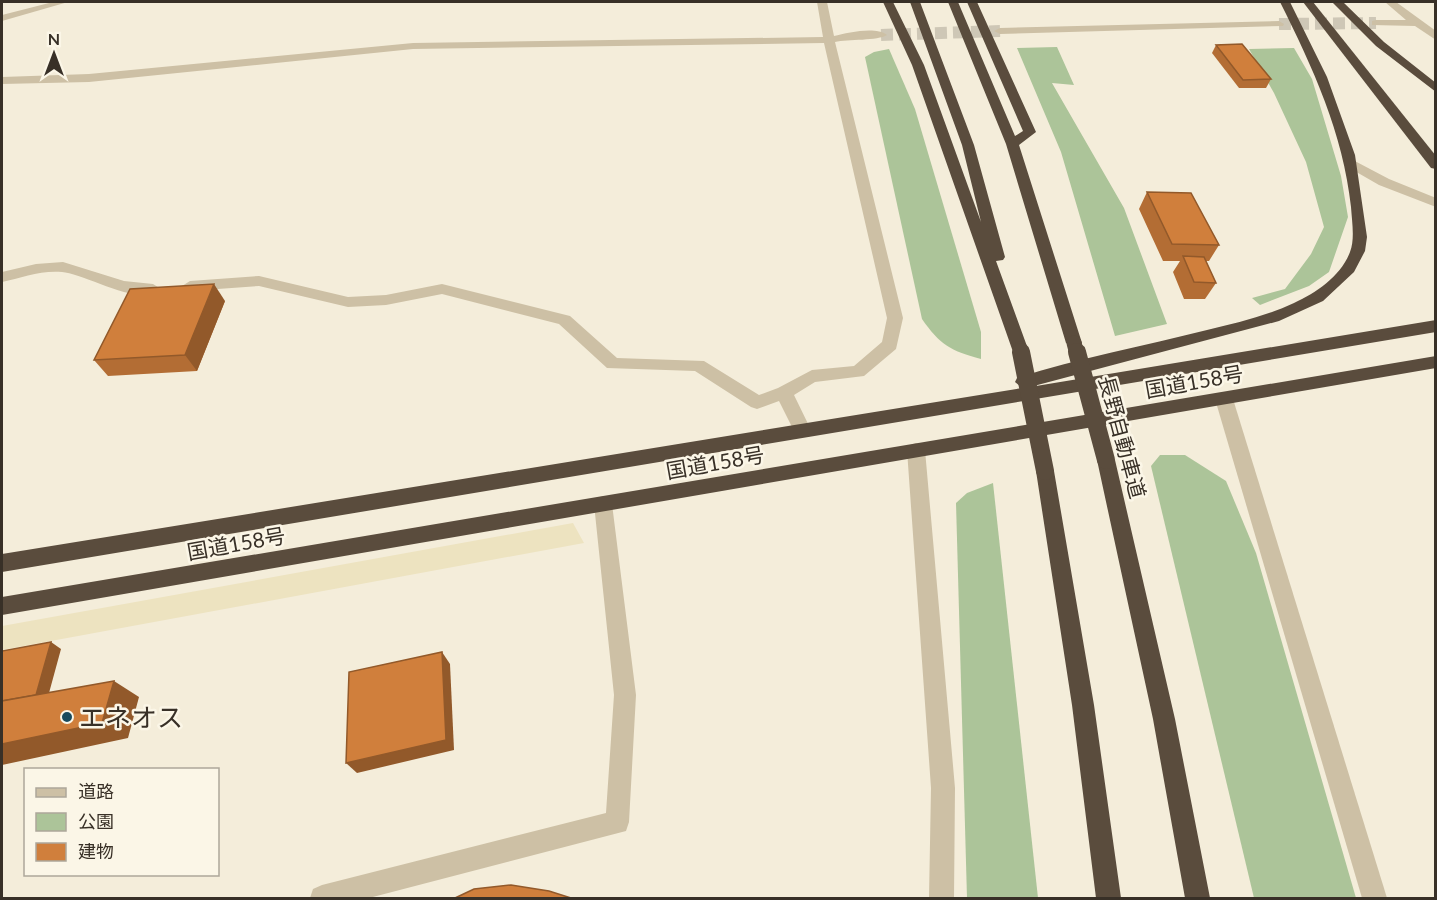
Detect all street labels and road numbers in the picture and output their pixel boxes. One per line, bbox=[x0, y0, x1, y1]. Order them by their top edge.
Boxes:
street label: 国道158号 bbox=[1143, 360, 1245, 402]
street label: 長野自動車道 bbox=[1095, 373, 1151, 501]
street label: 国道158号 bbox=[664, 441, 766, 483]
street label: 国道158号 bbox=[185, 522, 287, 564]

